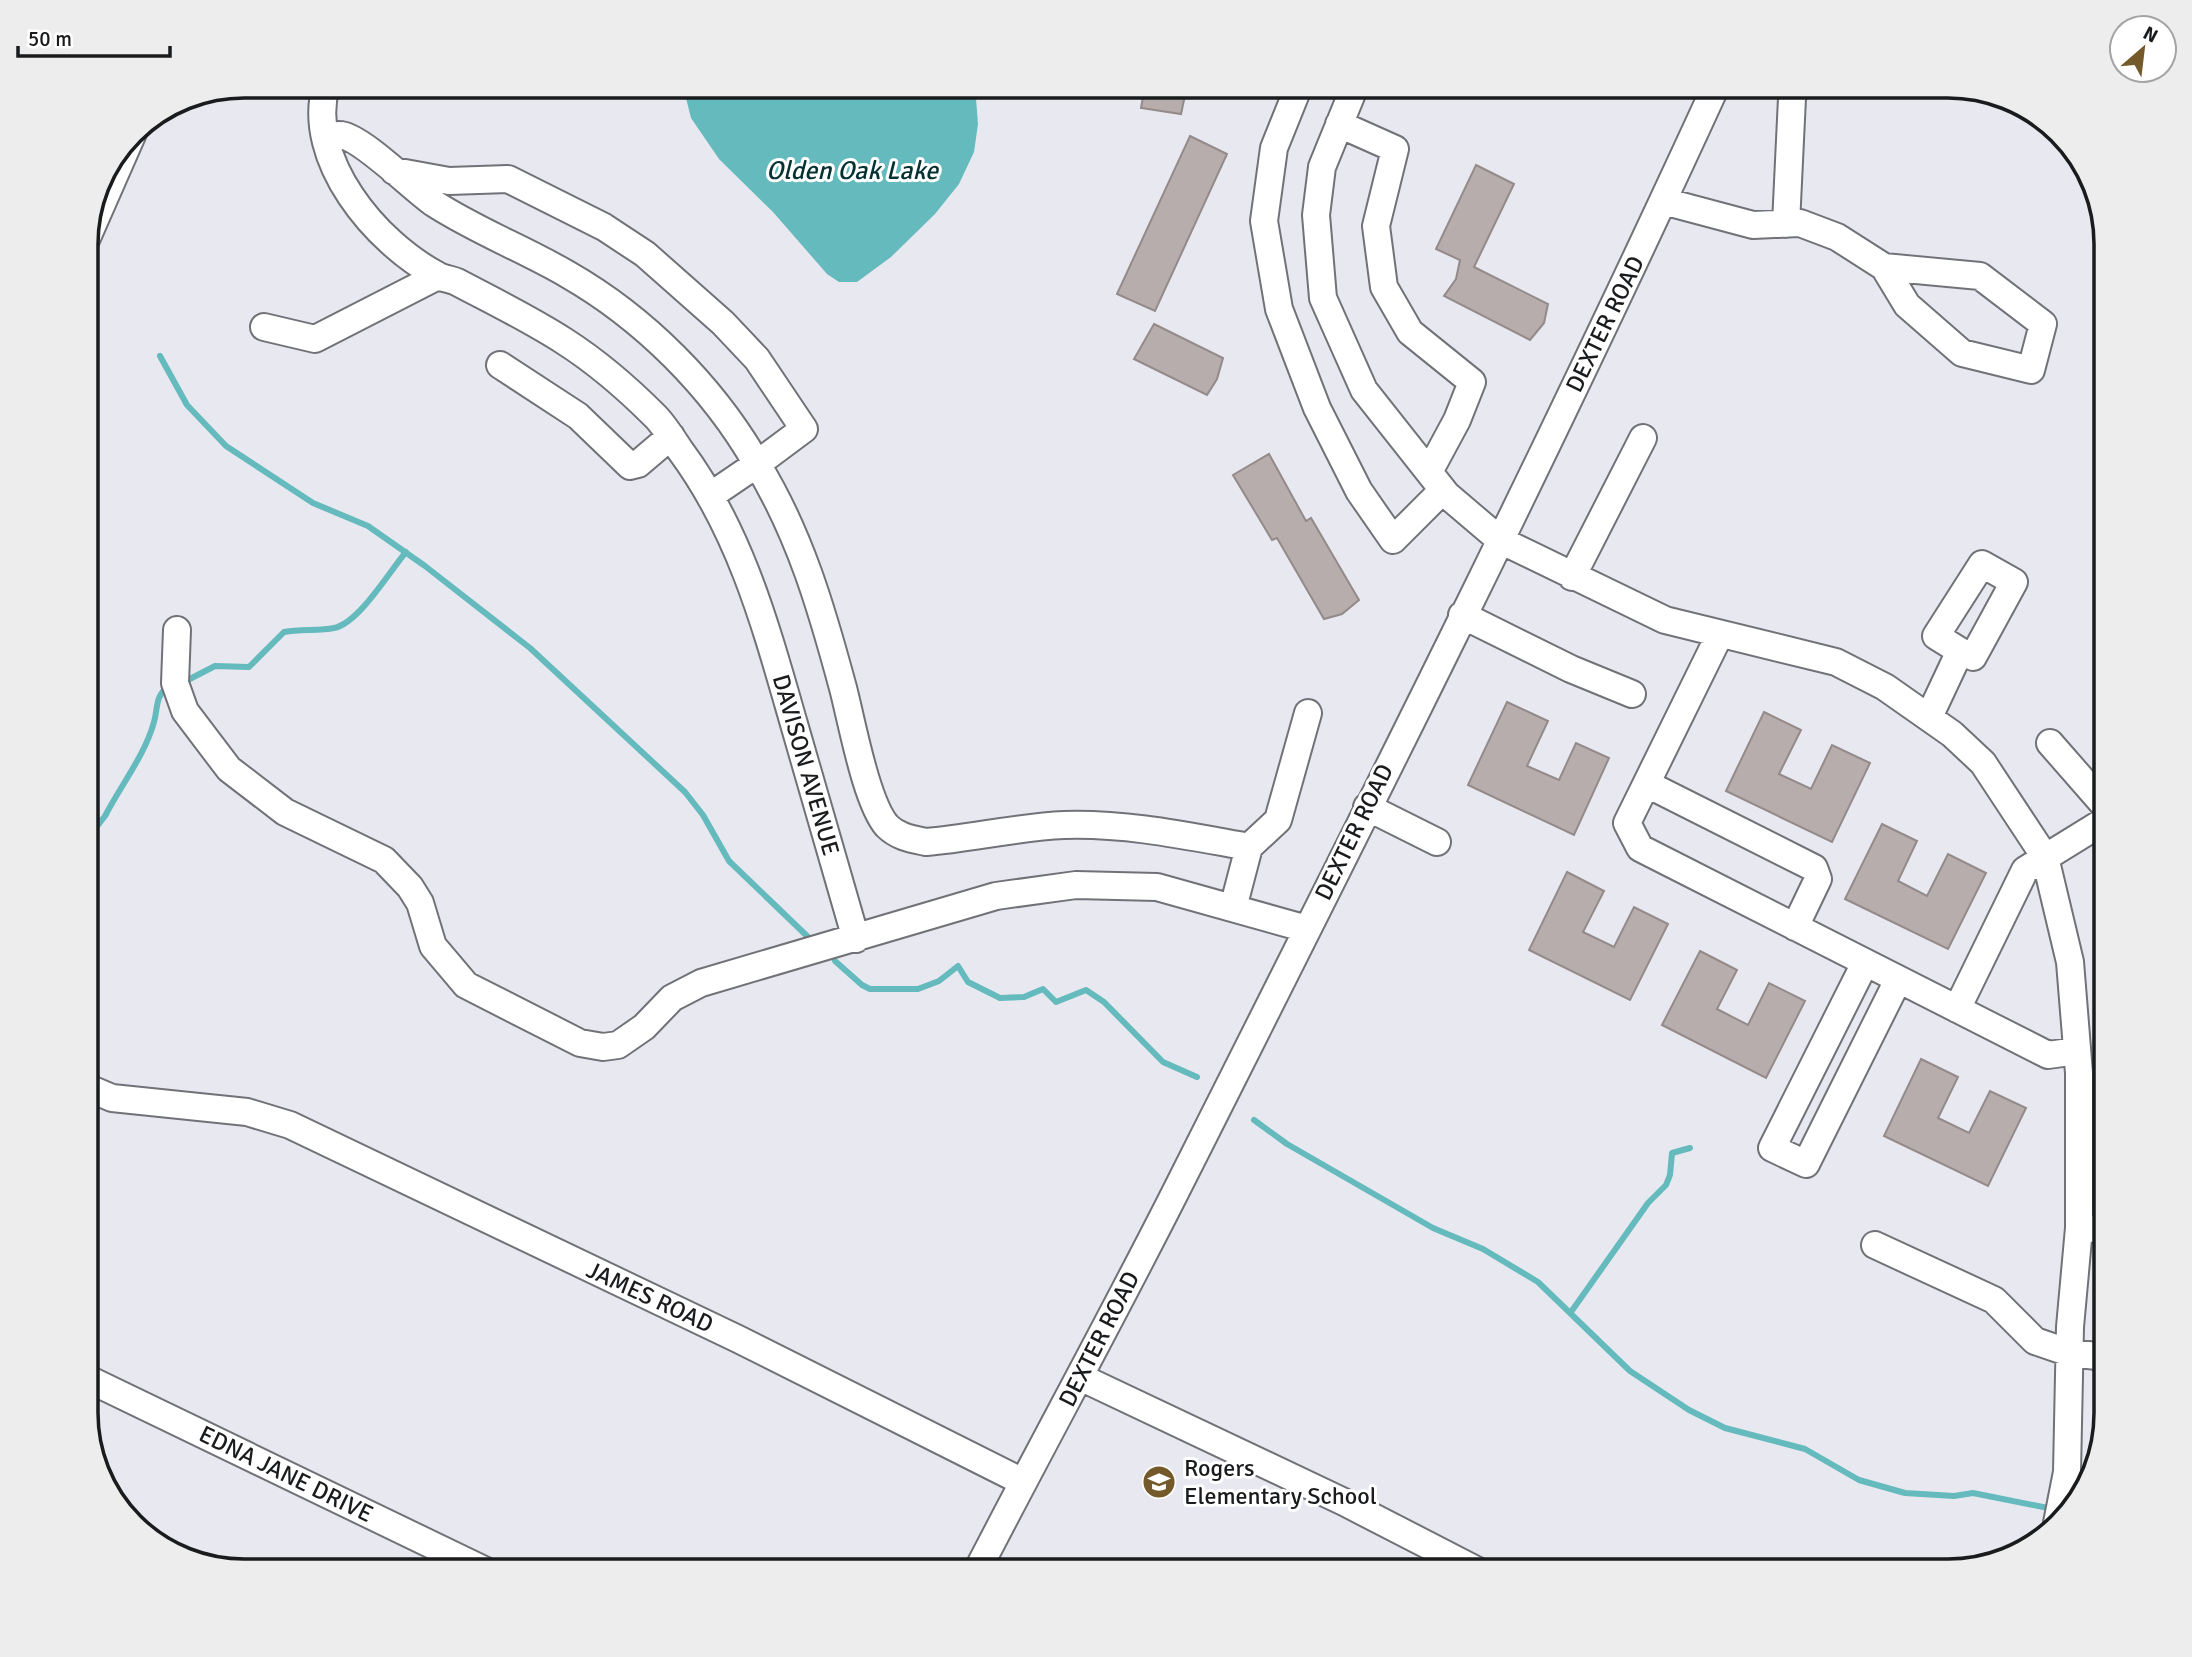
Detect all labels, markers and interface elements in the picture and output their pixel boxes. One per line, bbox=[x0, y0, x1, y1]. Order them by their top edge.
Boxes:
scale bar bbox=[18, 14, 170, 58]
north arrow bbox=[2108, 14, 2178, 84]
text: N bbox=[2139, 21, 2162, 49]
text: 50 m bbox=[28, 26, 72, 52]
water label: Olden Oak Lake bbox=[766, 155, 940, 187]
street label: DEXTER ROAD bbox=[1559, 251, 1651, 397]
street label: DAVISON AVENUE bbox=[766, 671, 846, 859]
street label: DEXTER ROAD bbox=[1308, 759, 1400, 905]
street label: JAMES ROAD bbox=[582, 1255, 718, 1339]
street label: DEXTER ROAD bbox=[1052, 1266, 1146, 1412]
street label: EDNA JANE DRIVE bbox=[194, 1419, 378, 1529]
place label: Rogers Elementary School bbox=[1184, 1453, 1377, 1511]
school or university icon: Rogers Elementary School bbox=[1140, 1463, 1178, 1501]

